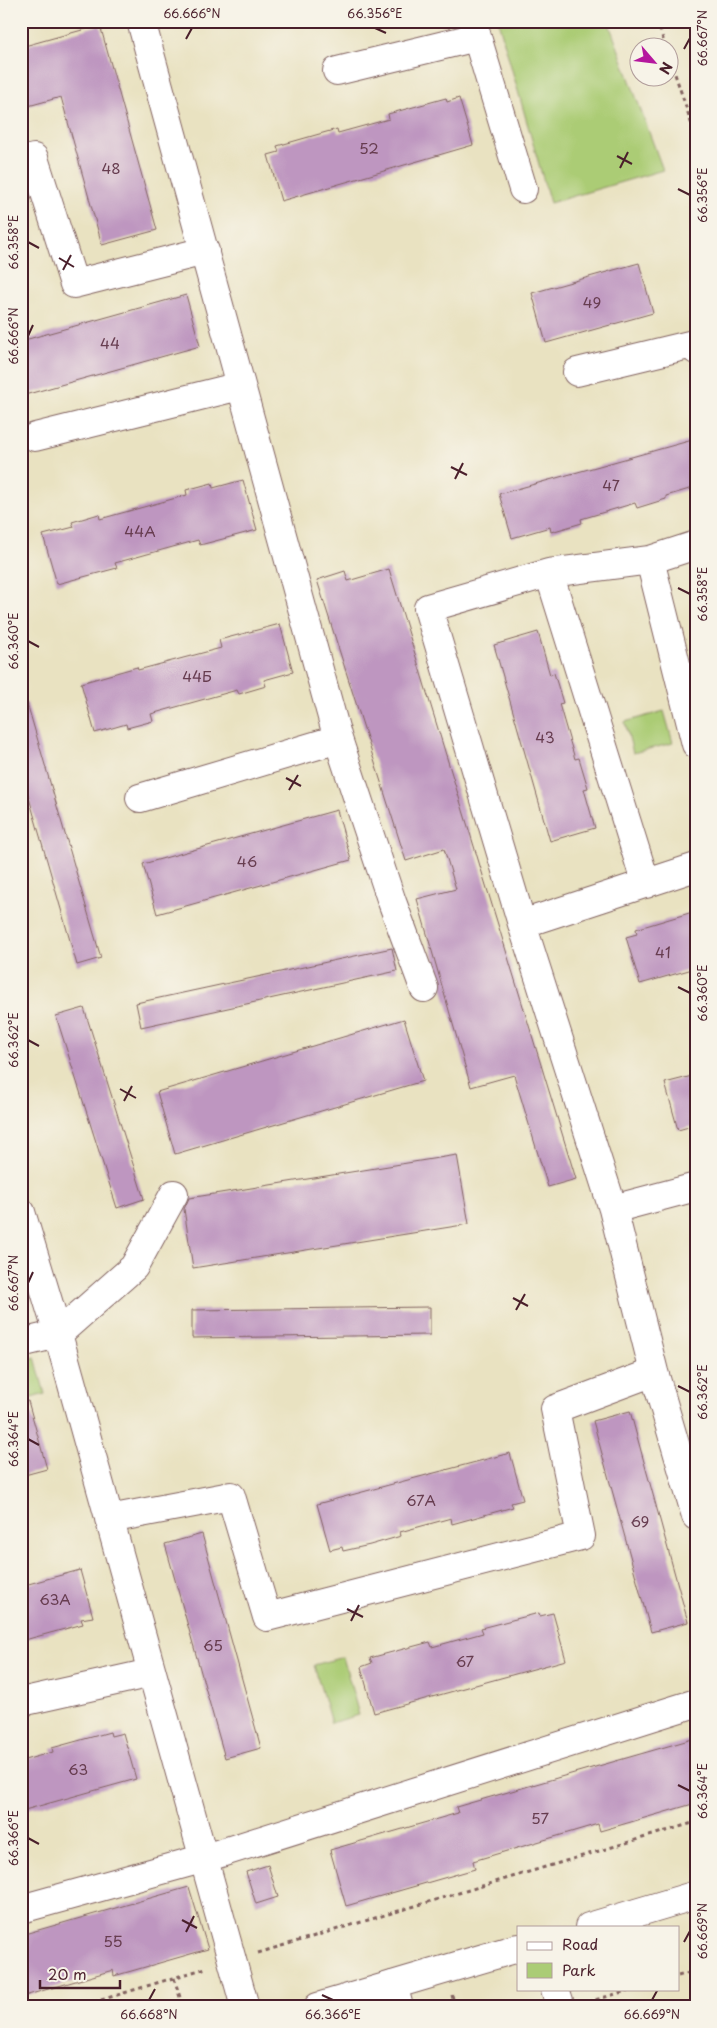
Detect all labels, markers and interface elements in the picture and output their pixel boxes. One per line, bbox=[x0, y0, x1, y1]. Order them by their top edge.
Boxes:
text: 66.666°N bbox=[163, 4, 221, 22]
text: 66.356°E bbox=[347, 4, 403, 22]
text: 66.667°N bbox=[693, 10, 711, 66]
north arrow bbox=[630, 38, 680, 88]
text: N bbox=[654, 59, 678, 78]
house number: 52 bbox=[359, 136, 379, 159]
house number: 48 bbox=[101, 156, 121, 179]
text: 66.356°E bbox=[693, 167, 711, 223]
text: 66.358°E bbox=[4, 215, 22, 269]
house number: 49 bbox=[583, 290, 601, 313]
text: 66.666°N bbox=[4, 307, 22, 365]
house number: 44 bbox=[100, 331, 120, 354]
house number: 47 bbox=[602, 473, 620, 496]
house number: 44А bbox=[124, 519, 156, 542]
text: 66.358°E bbox=[693, 567, 711, 621]
text: 66.360°E bbox=[4, 612, 22, 670]
house number: 44Б bbox=[182, 664, 212, 687]
house number: 43 bbox=[535, 725, 555, 748]
house number: 46 bbox=[237, 849, 257, 872]
house number: 41 bbox=[655, 940, 671, 963]
text: 66.360°E bbox=[693, 964, 711, 1022]
text: 66.362°E bbox=[4, 1012, 22, 1068]
text: 66.667°N bbox=[4, 1255, 22, 1311]
text: 66.362°E bbox=[693, 1364, 711, 1420]
text: 66.364°E bbox=[4, 1411, 22, 1467]
house number: 67А bbox=[406, 1488, 436, 1511]
house number: 69 bbox=[631, 1509, 649, 1532]
house number: 63А bbox=[39, 1587, 71, 1610]
house number: 65 bbox=[203, 1633, 223, 1656]
house number: 67 bbox=[456, 1649, 475, 1672]
house number: 63 bbox=[68, 1757, 88, 1780]
text: 66.364°E bbox=[693, 1763, 711, 1819]
house number: 57 bbox=[531, 1806, 549, 1829]
text: 66.366°E bbox=[4, 1810, 22, 1866]
text: 66.669°N bbox=[693, 1903, 711, 1959]
legend bbox=[517, 1926, 680, 1990]
house number: 55 bbox=[103, 1929, 123, 1952]
text: Road bbox=[562, 1932, 598, 1955]
scale bar bbox=[40, 1958, 120, 1990]
text: Park bbox=[562, 1958, 596, 1981]
text: 20 m bbox=[48, 1962, 87, 1985]
text: 66.668°N bbox=[120, 2005, 178, 2023]
text: 66.366°E bbox=[305, 2005, 361, 2023]
text: 66.669°N bbox=[624, 2005, 680, 2023]

